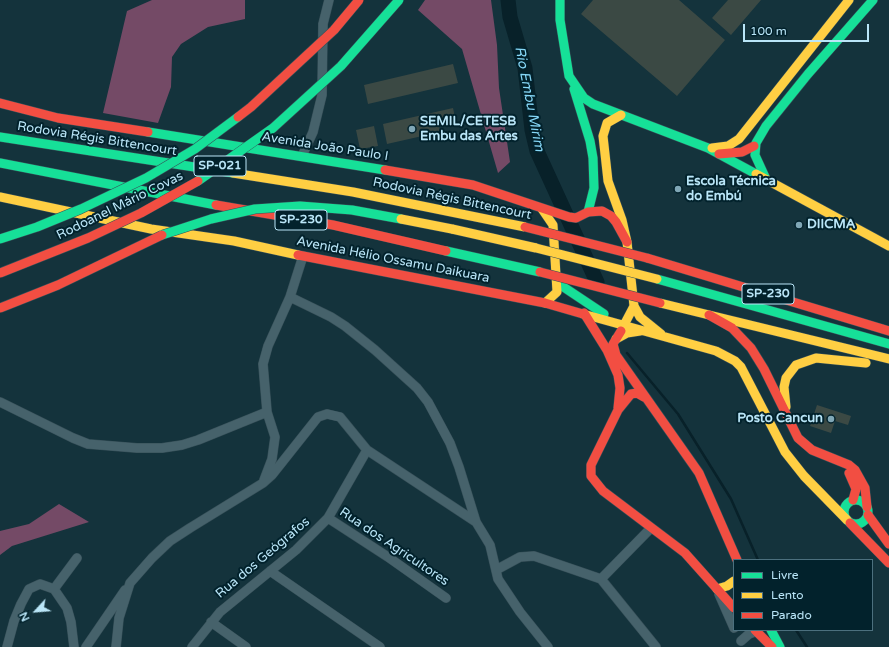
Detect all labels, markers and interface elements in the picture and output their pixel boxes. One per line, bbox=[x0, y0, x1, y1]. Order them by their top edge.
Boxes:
scale bar bbox=[745, 16, 871, 42]
text: 100 m bbox=[750, 24, 787, 38]
water label: Rio Embu Mirim bbox=[511, 45, 547, 153]
place label: SEMIL/CETESB Embu das Artes bbox=[420, 114, 518, 145]
street label: Rodovia Régis Bittencourt bbox=[16, 119, 178, 159]
marker: SEMIL/CETESB Embu das Artes bbox=[407, 124, 417, 134]
street label: Avenida João Paulo I bbox=[261, 129, 389, 165]
road number: SP-021 bbox=[194, 156, 246, 176]
street label: Rodoanel Mário Covas bbox=[54, 169, 186, 243]
place label: Escola Técnica do Embú bbox=[686, 174, 776, 205]
street label: Rodovia Régis Bittencourt bbox=[371, 175, 533, 223]
marker: Escola Técnica do Embú bbox=[673, 184, 683, 194]
road number: SP-230 bbox=[275, 210, 327, 230]
place label: DIICMA bbox=[807, 217, 855, 233]
marker: DIICMA bbox=[794, 220, 804, 230]
street label: Avenida Hélio Ossamu Daikuara bbox=[295, 234, 491, 286]
road number: SP-230 bbox=[742, 284, 794, 304]
place label: Posto Cancun bbox=[737, 411, 823, 427]
marker: Posto Cancun bbox=[826, 414, 836, 424]
street label: Rua dos Agricultores bbox=[336, 505, 452, 589]
street label: Rua dos Geógrafos bbox=[213, 514, 313, 602]
legend bbox=[733, 559, 873, 631]
text: Livre bbox=[771, 568, 798, 582]
text: Lento bbox=[771, 588, 804, 602]
north arrow bbox=[16, 591, 56, 631]
text: Parado bbox=[771, 608, 812, 622]
text: N bbox=[17, 610, 33, 623]

